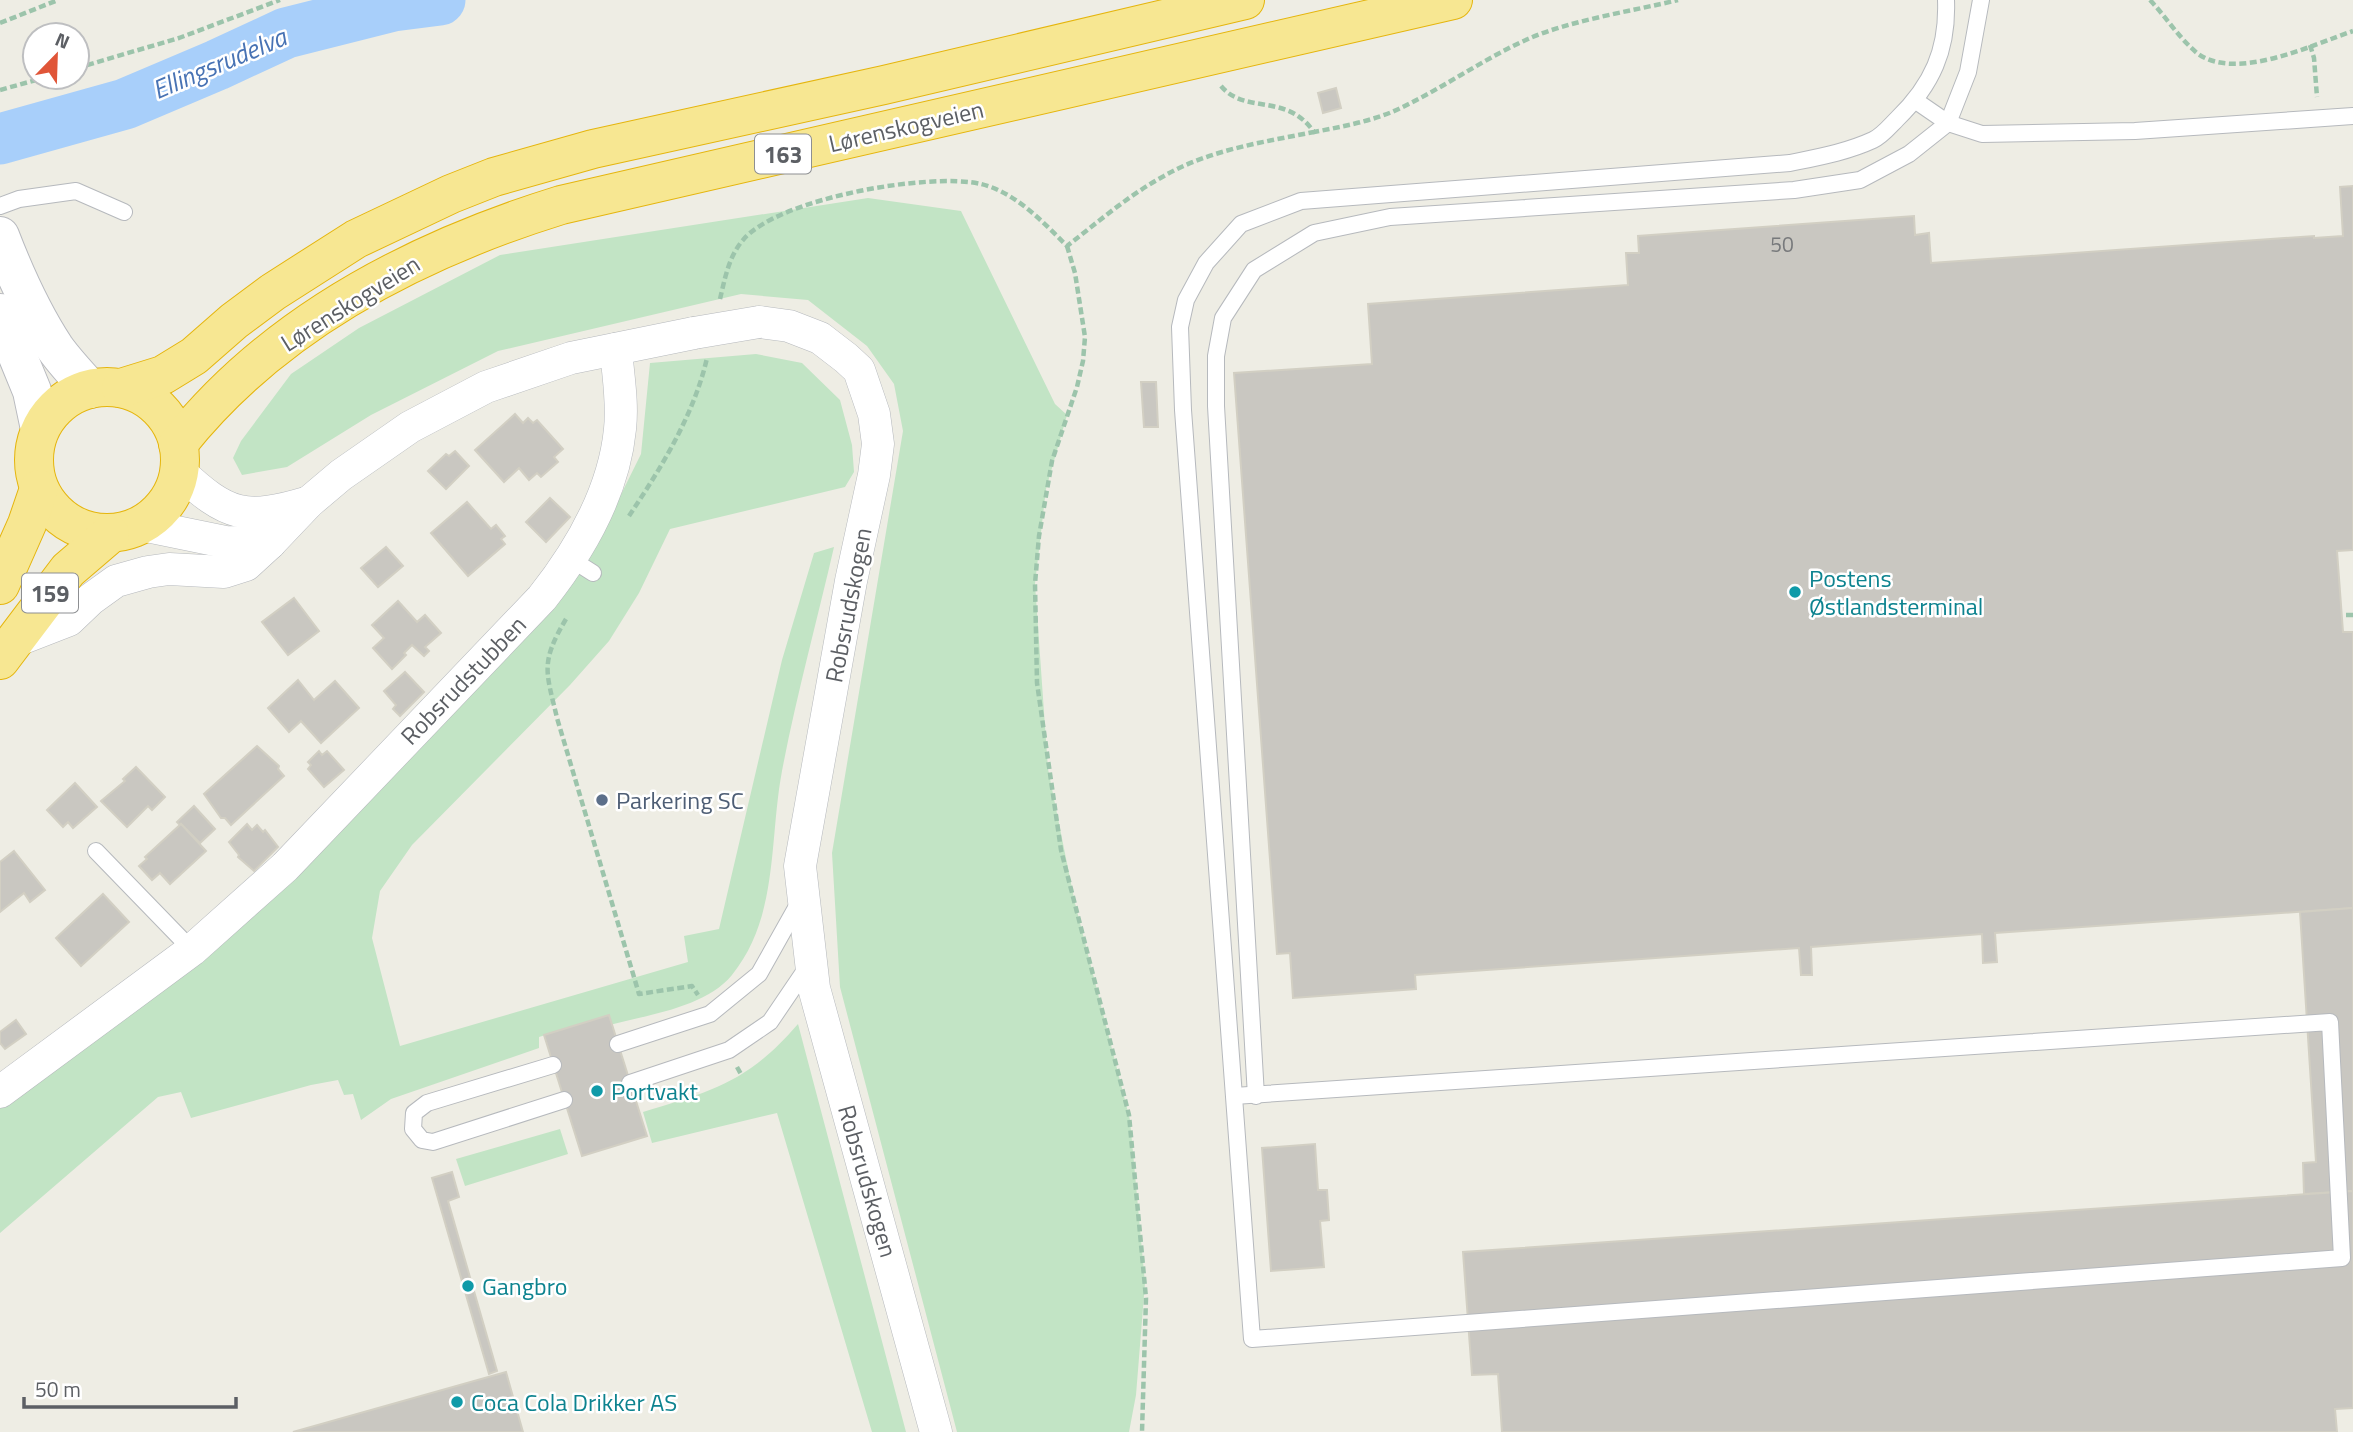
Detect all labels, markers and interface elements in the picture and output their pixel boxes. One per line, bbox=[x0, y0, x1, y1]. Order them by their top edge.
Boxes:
water label: Ellingsrudelva bbox=[146, 16, 294, 109]
north arrow bbox=[21, 21, 91, 91]
text: N bbox=[51, 24, 75, 56]
street label: Lørenskogveien bbox=[825, 91, 987, 161]
road number: 163 bbox=[755, 134, 811, 174]
house number: 50 bbox=[1770, 228, 1794, 260]
street label: Lørenskogveien bbox=[273, 246, 427, 360]
street label: Robsrudskogen bbox=[815, 524, 881, 686]
place label: Postens Østlandsterminal bbox=[1809, 560, 1983, 624]
road number: 159 bbox=[22, 573, 78, 612]
marker: Postens Østlandsterminal bbox=[1787, 584, 1803, 600]
street label: Robsrudstubben bbox=[392, 607, 534, 753]
place label: Parkering SC bbox=[616, 782, 744, 818]
marker: Parkering SC bbox=[594, 792, 610, 808]
place label: Portvakt bbox=[611, 1073, 698, 1109]
marker: Portvakt bbox=[589, 1083, 605, 1099]
street label: Robsrudskogen bbox=[829, 1101, 907, 1261]
place label: Gangbro bbox=[482, 1268, 567, 1304]
marker: Gangbro bbox=[460, 1278, 476, 1294]
scale bar bbox=[24, 1366, 236, 1410]
text: 50 m bbox=[35, 1373, 81, 1405]
place label: Coca Cola Drikker AS bbox=[471, 1384, 677, 1420]
marker: Coca Cola Drikker AS bbox=[449, 1394, 465, 1410]

